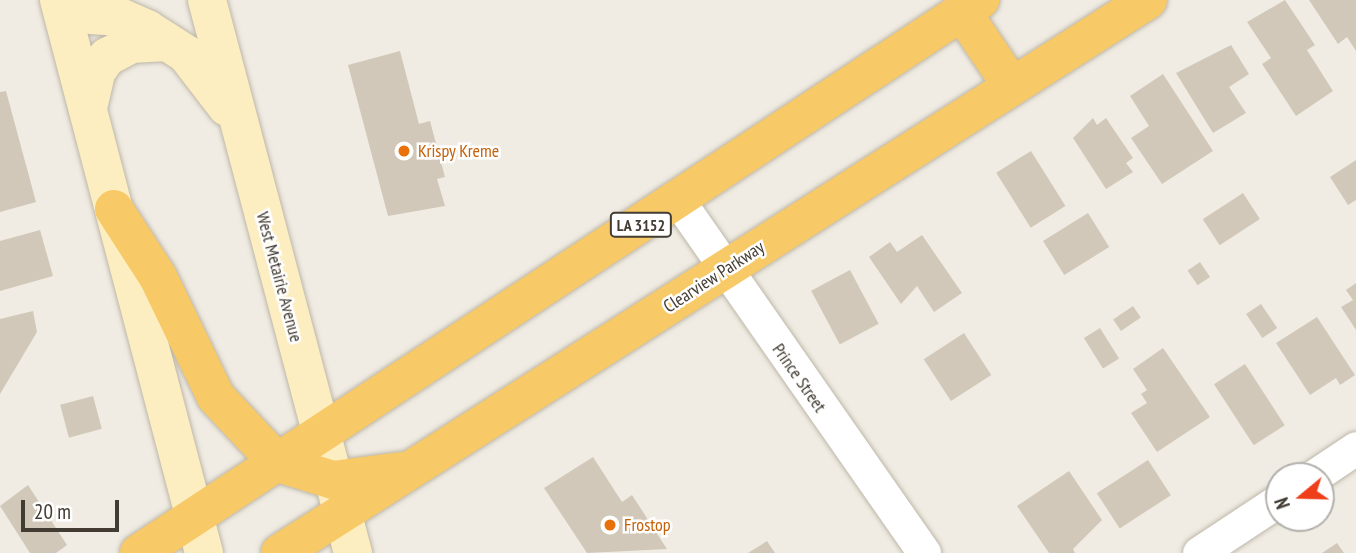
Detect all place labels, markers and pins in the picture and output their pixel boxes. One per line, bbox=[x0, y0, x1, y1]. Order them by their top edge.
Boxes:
place label: Krispy Kreme bbox=[418, 140, 500, 162]
marker: Krispy Kreme bbox=[396, 143, 412, 159]
place label: Frostop bbox=[624, 514, 671, 536]
marker: Frostop bbox=[602, 517, 618, 533]

